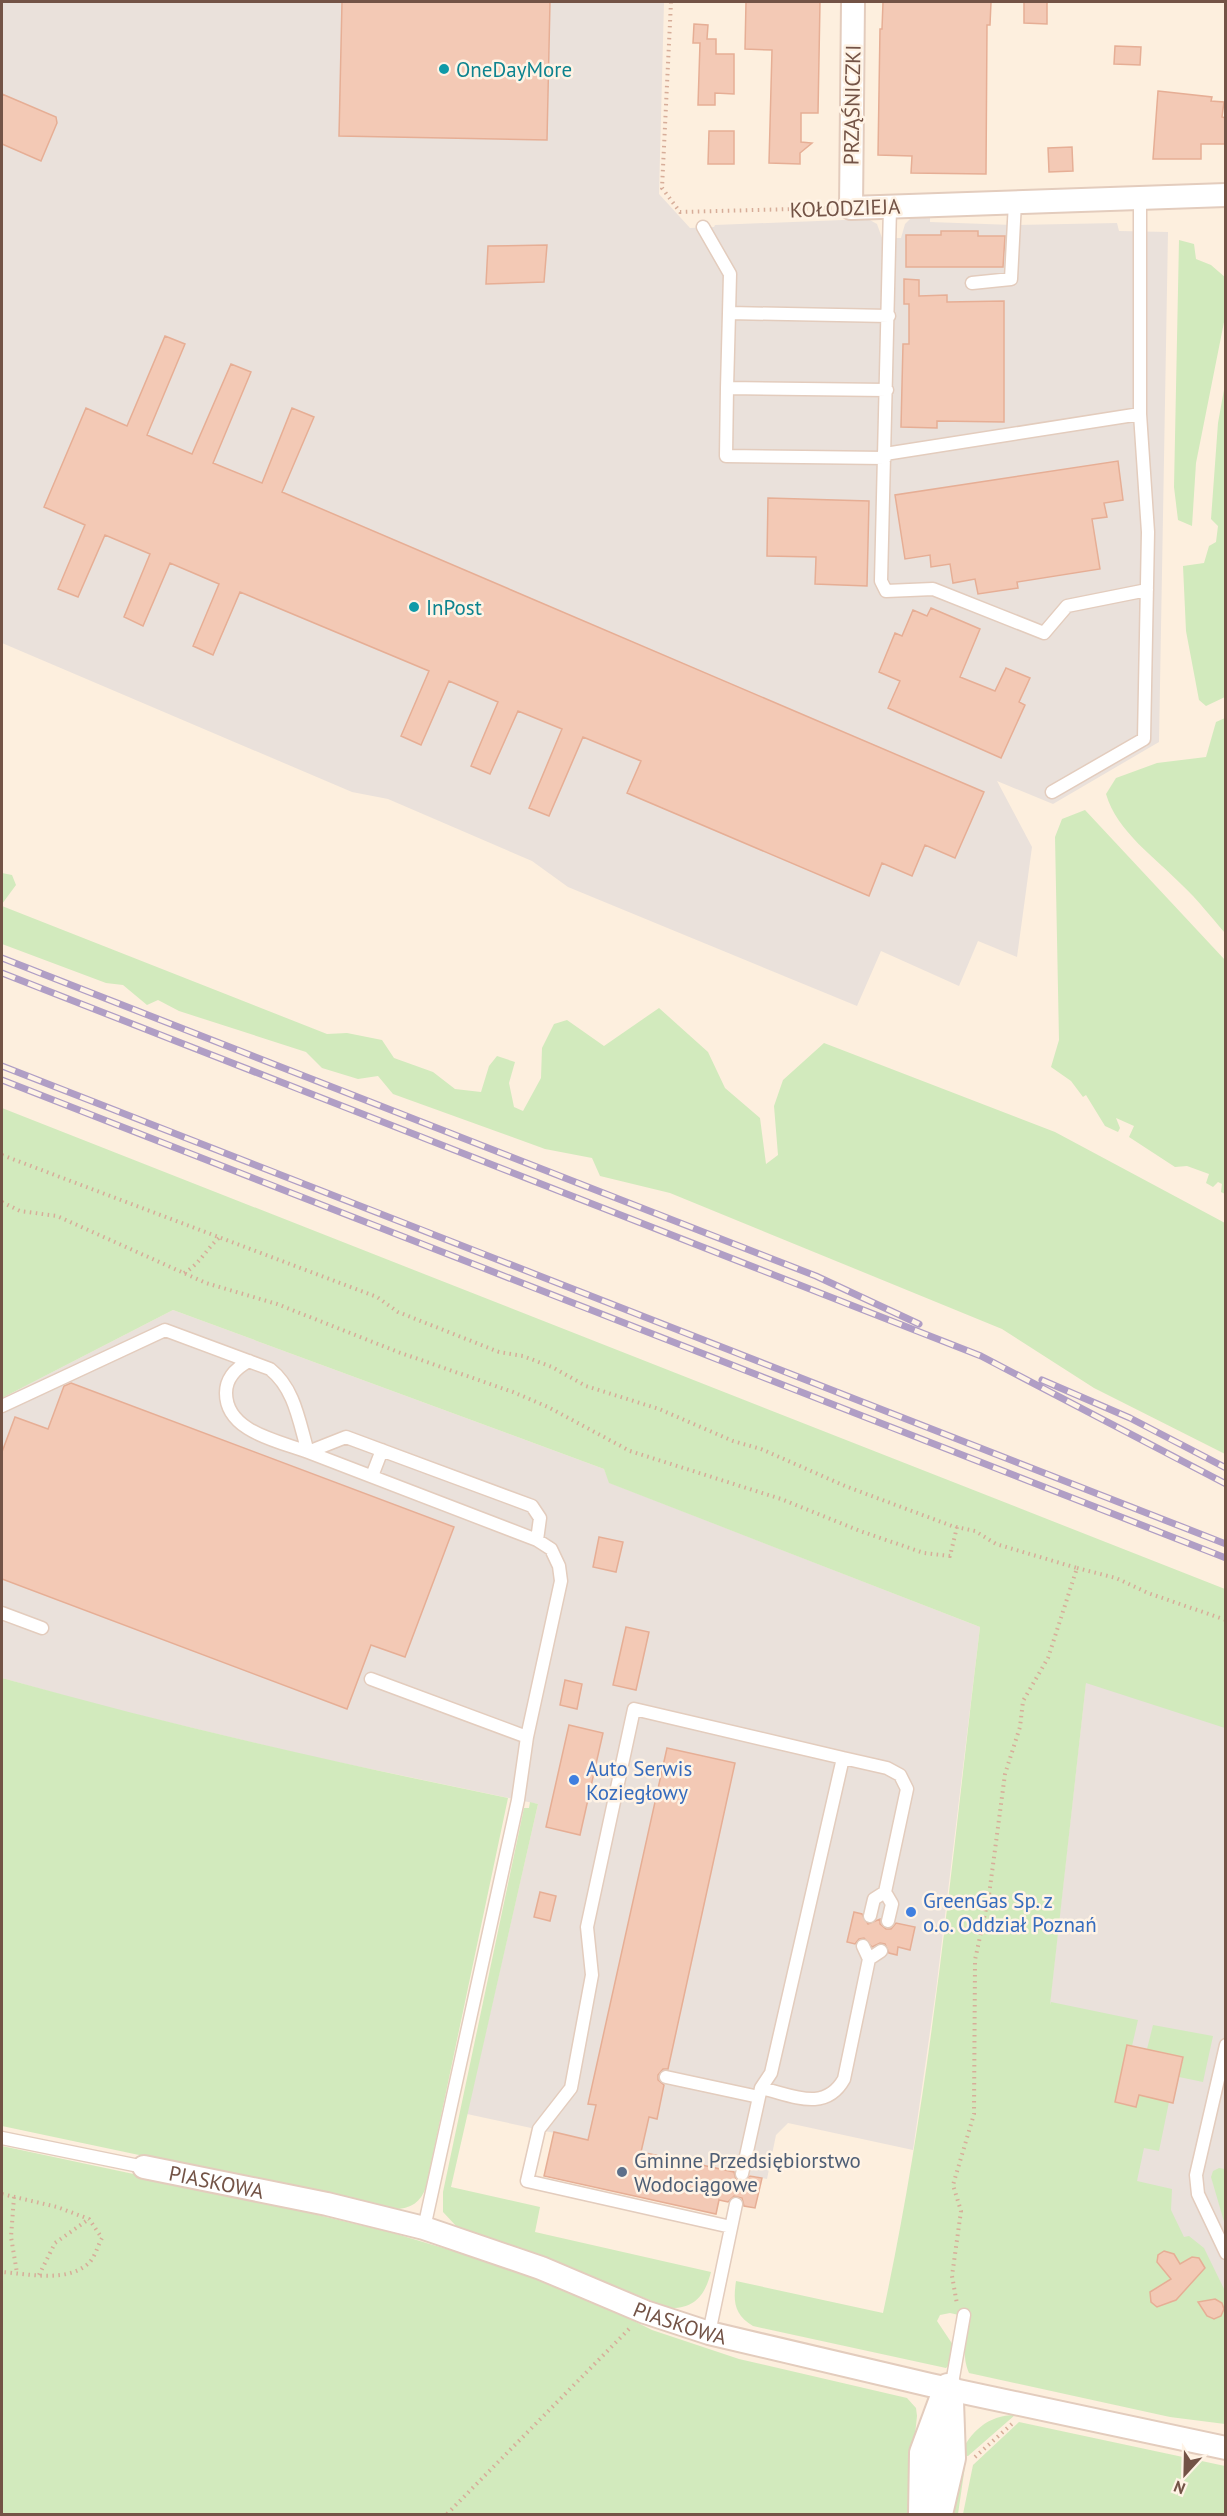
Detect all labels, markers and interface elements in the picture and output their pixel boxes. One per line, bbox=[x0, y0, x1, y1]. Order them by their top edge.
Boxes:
street label: PRZĄŚNICZKI bbox=[837, 45, 867, 165]
place label: OneDayMore bbox=[456, 56, 572, 83]
marker: OneDayMore bbox=[437, 62, 451, 76]
street label: KOŁODZIEJA bbox=[789, 193, 901, 223]
place label: InPost bbox=[426, 594, 482, 621]
marker: InPost bbox=[407, 600, 421, 614]
place label: Auto Serwis Koziegłowy bbox=[586, 1755, 692, 1806]
marker: Auto Serwis Koziegłowy bbox=[567, 1773, 581, 1787]
place label: GreenGas Sp. z o.o. Oddział Poznań bbox=[923, 1887, 1097, 1938]
marker: GreenGas Sp. z o.o. Oddział Poznań bbox=[904, 1905, 918, 1919]
place label: Gminne Przedsiębiorstwo Wodociągowe bbox=[634, 2147, 861, 2198]
street label: PIASKOWA bbox=[167, 2159, 267, 2205]
marker: Gminne Przedsiębiorstwo Wodociągowe bbox=[615, 2165, 629, 2179]
street label: PIASKOWA bbox=[629, 2295, 730, 2350]
north arrow bbox=[1155, 2444, 1215, 2504]
text: N bbox=[1171, 2477, 1188, 2499]

